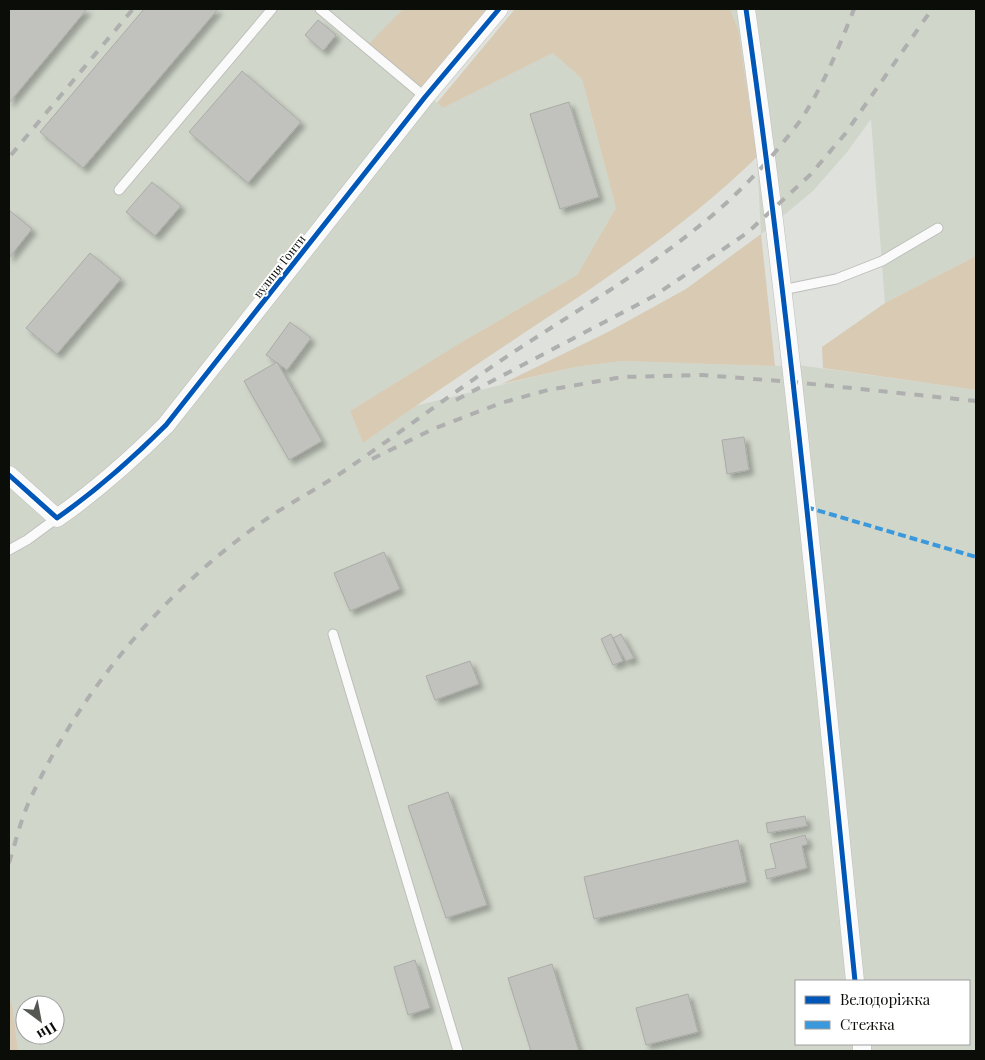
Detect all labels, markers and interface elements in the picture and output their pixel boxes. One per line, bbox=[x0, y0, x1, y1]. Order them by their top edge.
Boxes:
street label: вулиця Гонти bbox=[249, 231, 309, 301]
legend bbox=[795, 980, 970, 1045]
text: Велодоріжка bbox=[840, 989, 931, 1009]
north arrow bbox=[15, 995, 65, 1045]
text: Стежка bbox=[840, 1014, 895, 1034]
text: Пн bbox=[34, 1018, 61, 1045]

